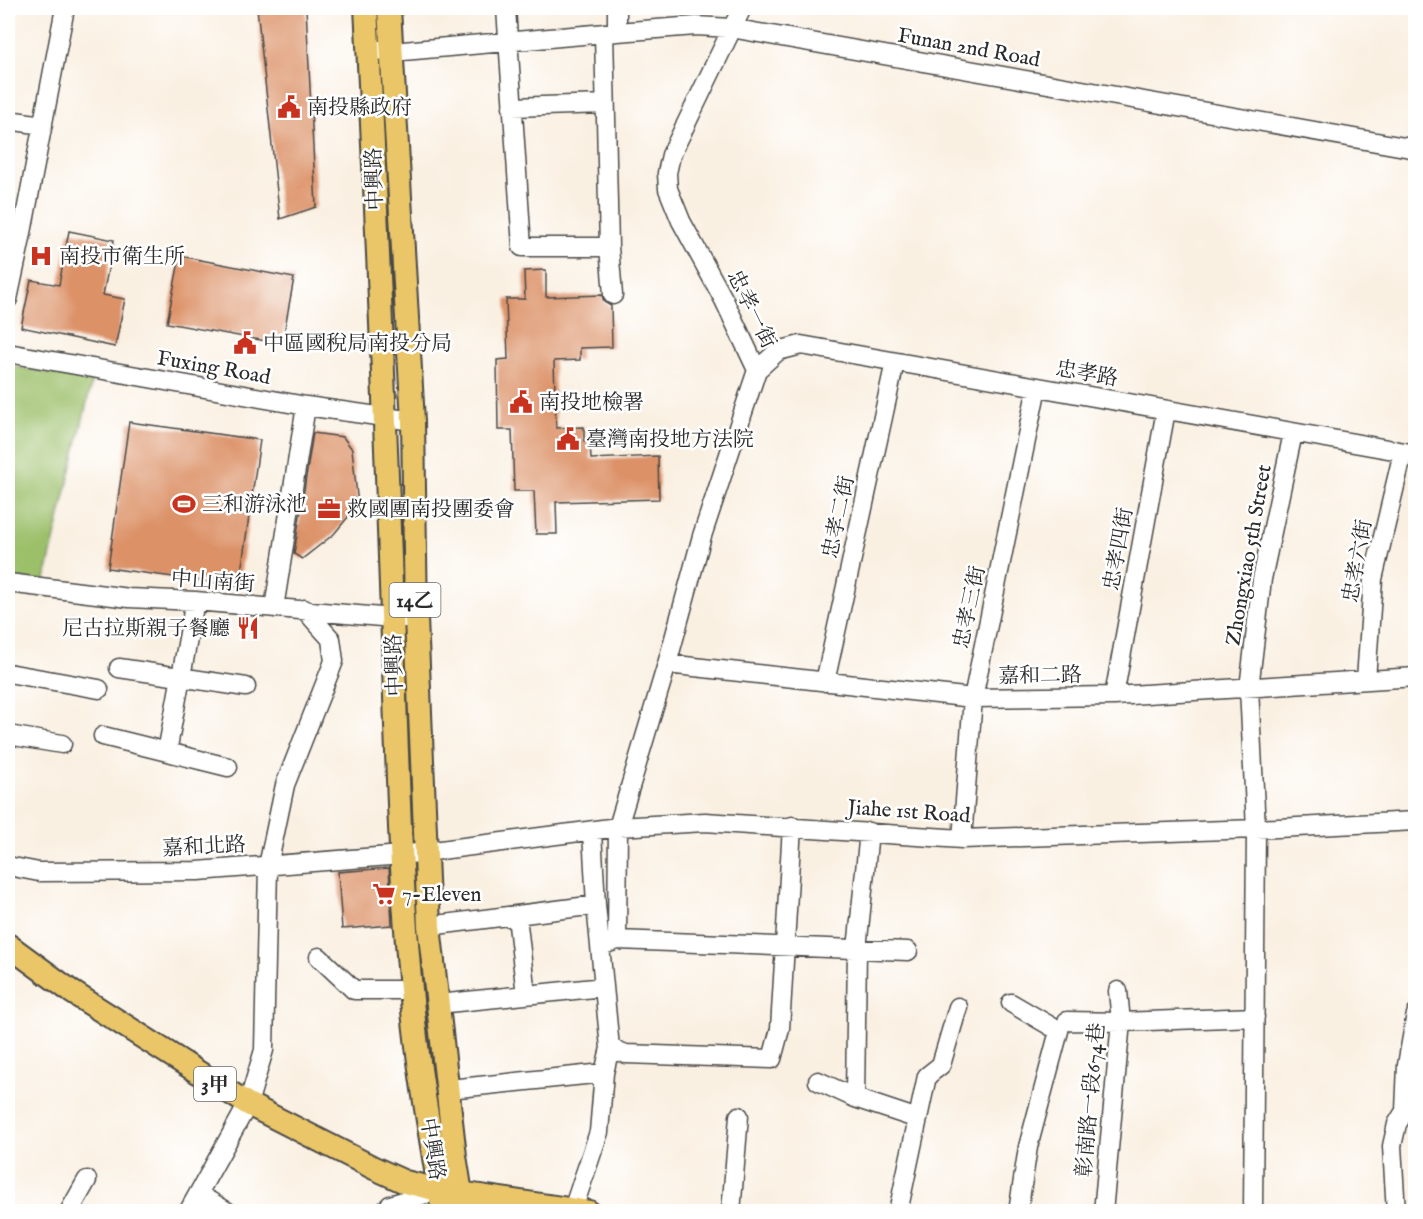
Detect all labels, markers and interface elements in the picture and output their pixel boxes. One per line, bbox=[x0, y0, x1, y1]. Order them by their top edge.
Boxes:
street label: Funan 2nd Road bbox=[895, 23, 1043, 74]
public building icon: 南投縣政府 bbox=[276, 94, 302, 120]
place label: 南投縣政府 bbox=[307, 95, 412, 122]
street label: 中興路 bbox=[361, 147, 390, 211]
hospital icon: 南投市衛生所 bbox=[28, 243, 54, 269]
place label: 南投市衛生所 bbox=[59, 244, 185, 271]
street label: 忠孝一街 bbox=[720, 266, 781, 353]
public building icon: 中區國稅局南投分局 bbox=[232, 330, 258, 356]
place label: 中區國稅局南投分局 bbox=[263, 331, 452, 358]
street label: Fuxing Road bbox=[155, 345, 273, 392]
street label: 忠孝路 bbox=[1053, 356, 1120, 393]
public building icon: 南投地檢署 bbox=[508, 389, 534, 415]
place label: 南投地檢署 bbox=[539, 390, 644, 417]
public building icon: 臺灣南投地方法院 bbox=[555, 426, 581, 452]
place label: 臺灣南投地方法院 bbox=[586, 427, 754, 454]
street label: Zhongxiao 5th Street bbox=[1220, 463, 1279, 648]
street label: 忠孝二街 bbox=[818, 473, 861, 561]
sports icon: 三和游泳池 bbox=[171, 491, 197, 517]
place label: 三和游泳池 bbox=[202, 492, 307, 519]
office icon: 救國團南投團委會 bbox=[316, 496, 342, 522]
place label: 救國團南投團委會 bbox=[347, 497, 515, 524]
street label: 忠孝四街 bbox=[1099, 506, 1140, 593]
street label: 忠孝六街 bbox=[1338, 518, 1379, 605]
street label: 忠孝三街 bbox=[949, 563, 992, 651]
street label: 中山南街 bbox=[170, 566, 256, 599]
road number: 14乙 bbox=[390, 583, 440, 617]
restaurant icon: 尼古拉斯親子餐廳 bbox=[235, 615, 261, 641]
place label: 尼古拉斯親子餐廳 bbox=[62, 616, 230, 643]
street label: 中興路 bbox=[381, 633, 410, 697]
street label: 嘉和二路 bbox=[998, 662, 1082, 691]
street label: Jiahe 1st Road bbox=[845, 795, 972, 830]
street label: 嘉和北路 bbox=[161, 832, 247, 863]
supermarket icon: 7-Eleven bbox=[371, 881, 397, 907]
place label: 7-Eleven bbox=[402, 882, 481, 909]
street label: 彰南路一段674巷 bbox=[1071, 1022, 1112, 1178]
road number: 3甲 bbox=[194, 1067, 236, 1101]
street label: 中興路 bbox=[413, 1116, 450, 1182]

